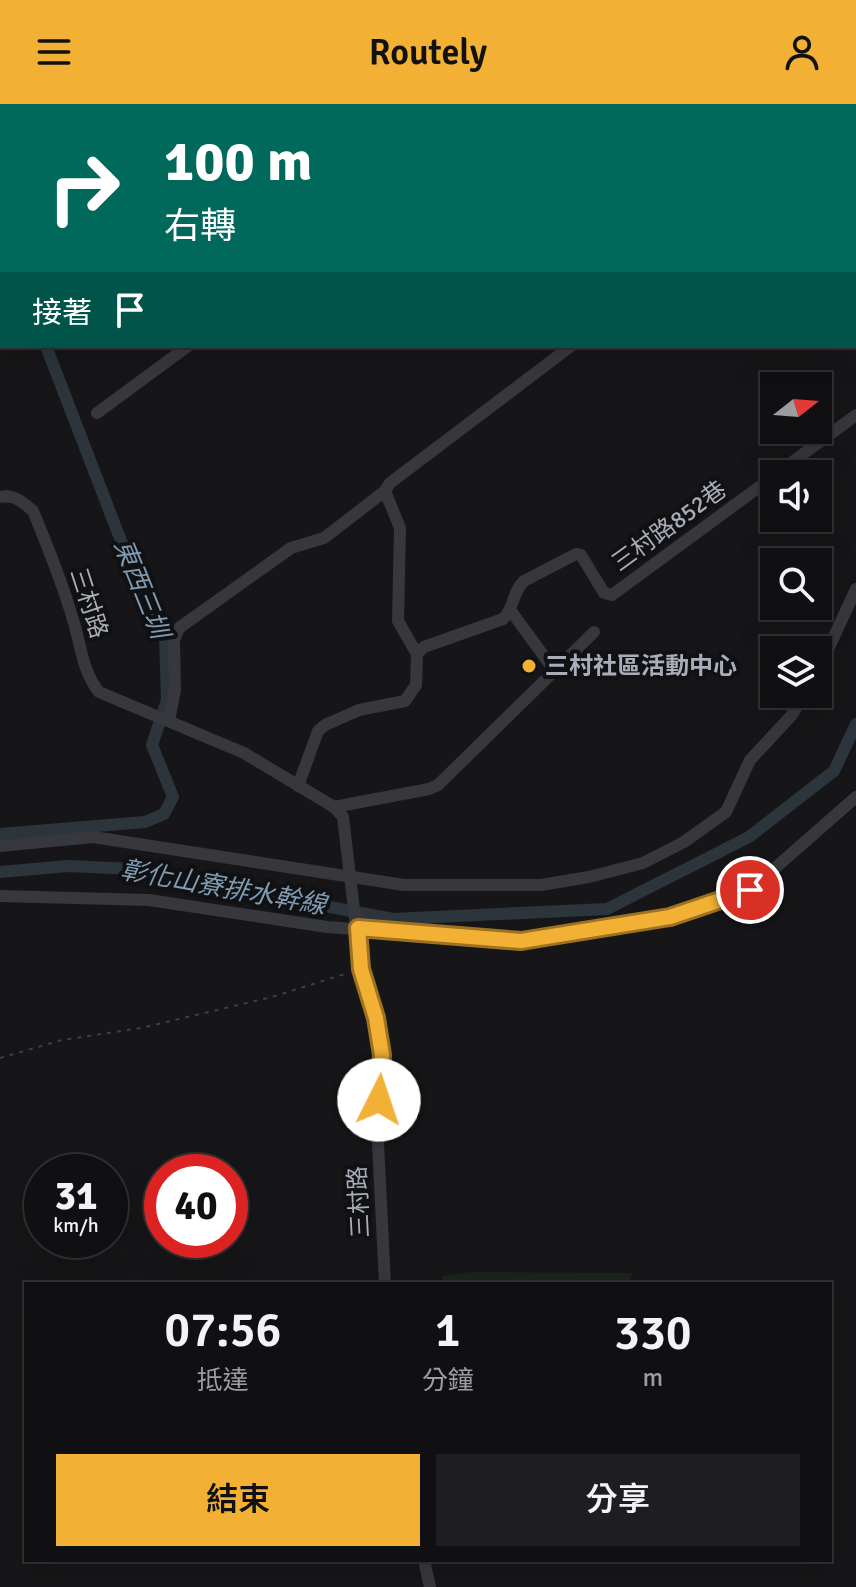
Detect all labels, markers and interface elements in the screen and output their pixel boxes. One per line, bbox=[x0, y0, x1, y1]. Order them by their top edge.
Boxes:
icon: menu bbox=[32, 30, 76, 74]
text: Routely bbox=[369, 30, 487, 75]
icon: person bbox=[780, 30, 824, 74]
text: 100 m bbox=[164, 127, 312, 196]
icon: right bbox=[32, 136, 136, 240]
text: 右轉 bbox=[164, 204, 236, 249]
icon: arrive bbox=[108, 288, 152, 332]
text: 接著 bbox=[32, 295, 92, 332]
north arrow bbox=[760, 372, 832, 444]
map controls bbox=[760, 372, 832, 708]
button: sound bbox=[760, 460, 832, 532]
street label: 三村路852巷 bbox=[606, 474, 732, 578]
water label: 東西三圳 bbox=[107, 535, 177, 647]
button: search bbox=[760, 548, 832, 620]
street label: 三村路 bbox=[64, 564, 114, 642]
button: layers bbox=[760, 636, 832, 708]
place label: 三村社區活動中心 bbox=[545, 651, 737, 681]
marker: 三村社區活動中心 bbox=[520, 657, 538, 675]
water label: 彰化山寮排水幹線 bbox=[118, 854, 331, 922]
pin bbox=[716, 856, 784, 924]
icon: arrive bbox=[728, 868, 772, 912]
position arrow bbox=[337, 1058, 421, 1142]
speed limit sign: 40 bbox=[144, 1154, 248, 1258]
street label: 三村路 bbox=[342, 1165, 376, 1239]
text: 31 bbox=[54, 1171, 98, 1221]
text: km/h bbox=[53, 1213, 99, 1238]
text: 07:56 bbox=[164, 1301, 281, 1360]
text: 1 bbox=[435, 1301, 461, 1360]
text: 330 bbox=[614, 1304, 692, 1363]
text: m bbox=[643, 1362, 663, 1394]
text: 抵達 bbox=[197, 1365, 249, 1397]
text: 分鐘 bbox=[422, 1365, 474, 1397]
button: 結束 bbox=[56, 1454, 420, 1546]
button: 分享 bbox=[436, 1454, 800, 1546]

